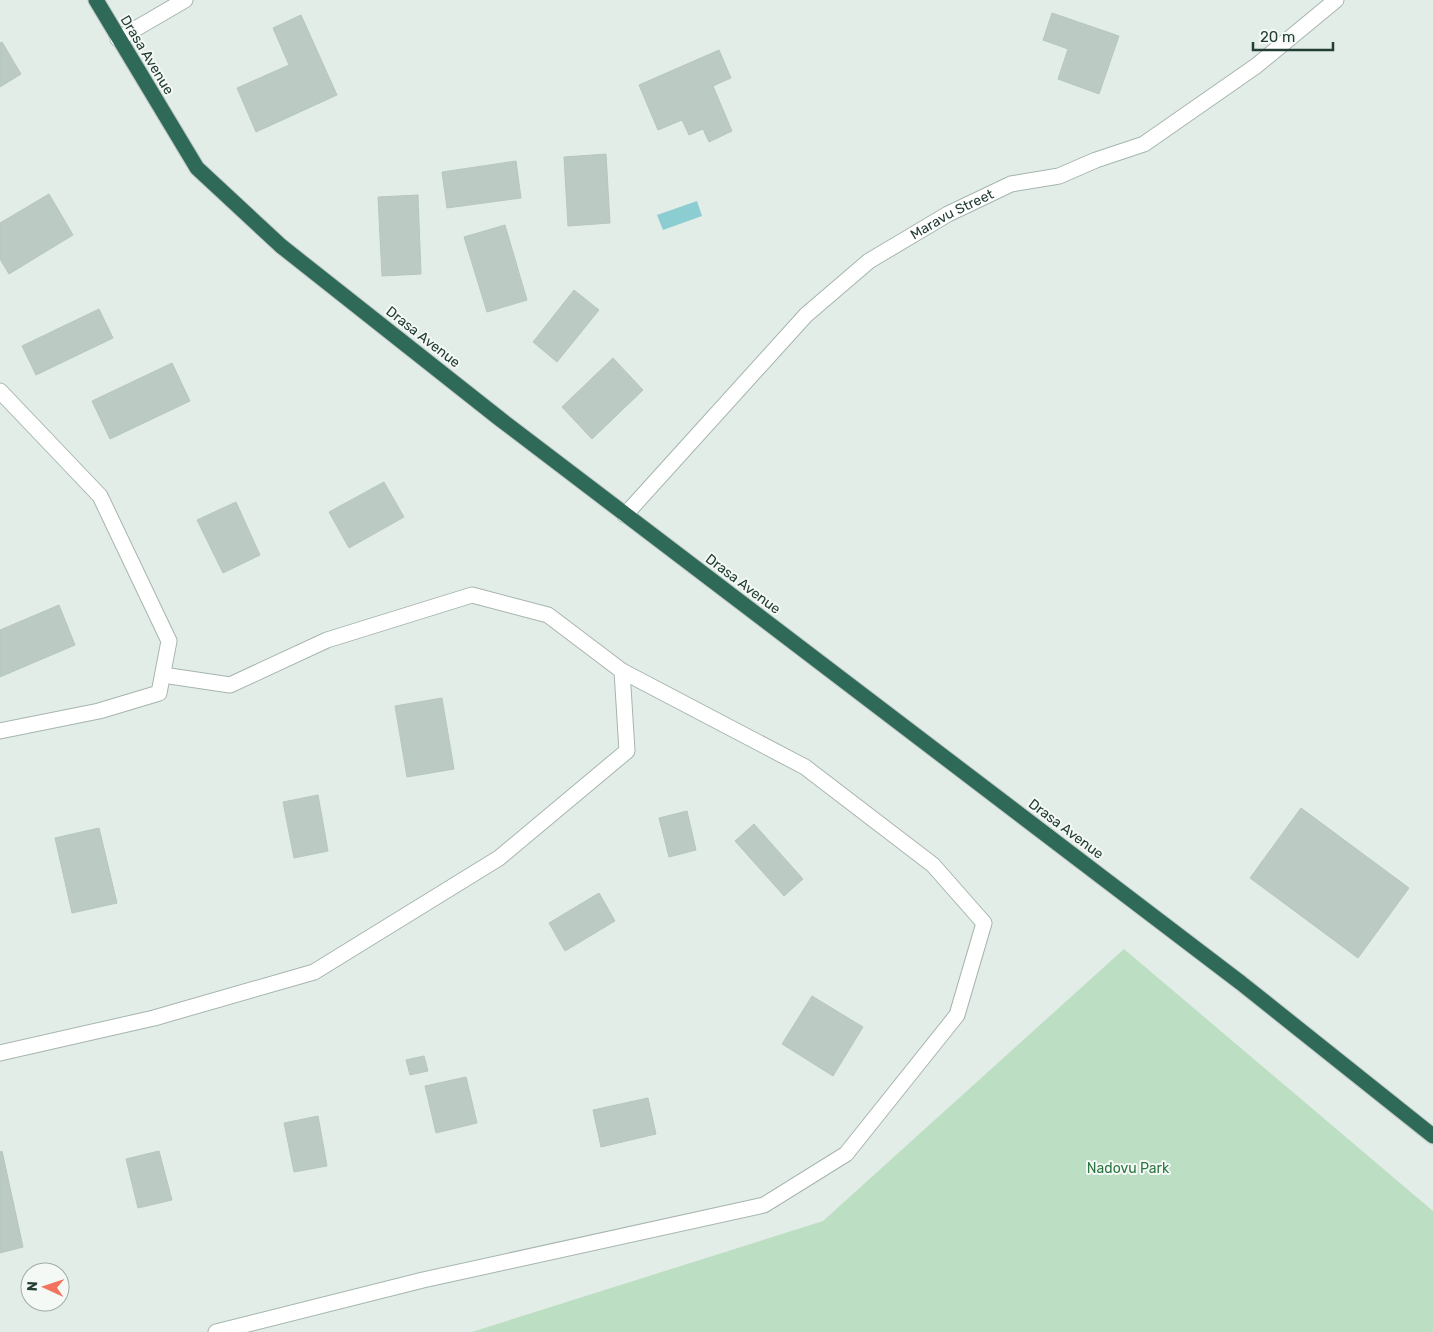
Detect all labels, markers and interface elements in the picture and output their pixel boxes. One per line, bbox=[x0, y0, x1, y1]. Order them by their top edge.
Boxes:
street label: Drasa Avenue bbox=[117, 12, 177, 98]
scale bar bbox=[1253, 20, 1333, 52]
text: 20 m bbox=[1260, 28, 1295, 46]
street label: Maravu Street bbox=[907, 185, 997, 243]
street label: Drasa Avenue bbox=[382, 303, 464, 371]
street label: Drasa Avenue bbox=[702, 550, 784, 618]
street label: Drasa Avenue bbox=[1025, 795, 1107, 863]
park label: Nadovu Park bbox=[1087, 1160, 1170, 1177]
north arrow bbox=[20, 1262, 70, 1312]
text: N bbox=[24, 1281, 41, 1292]

